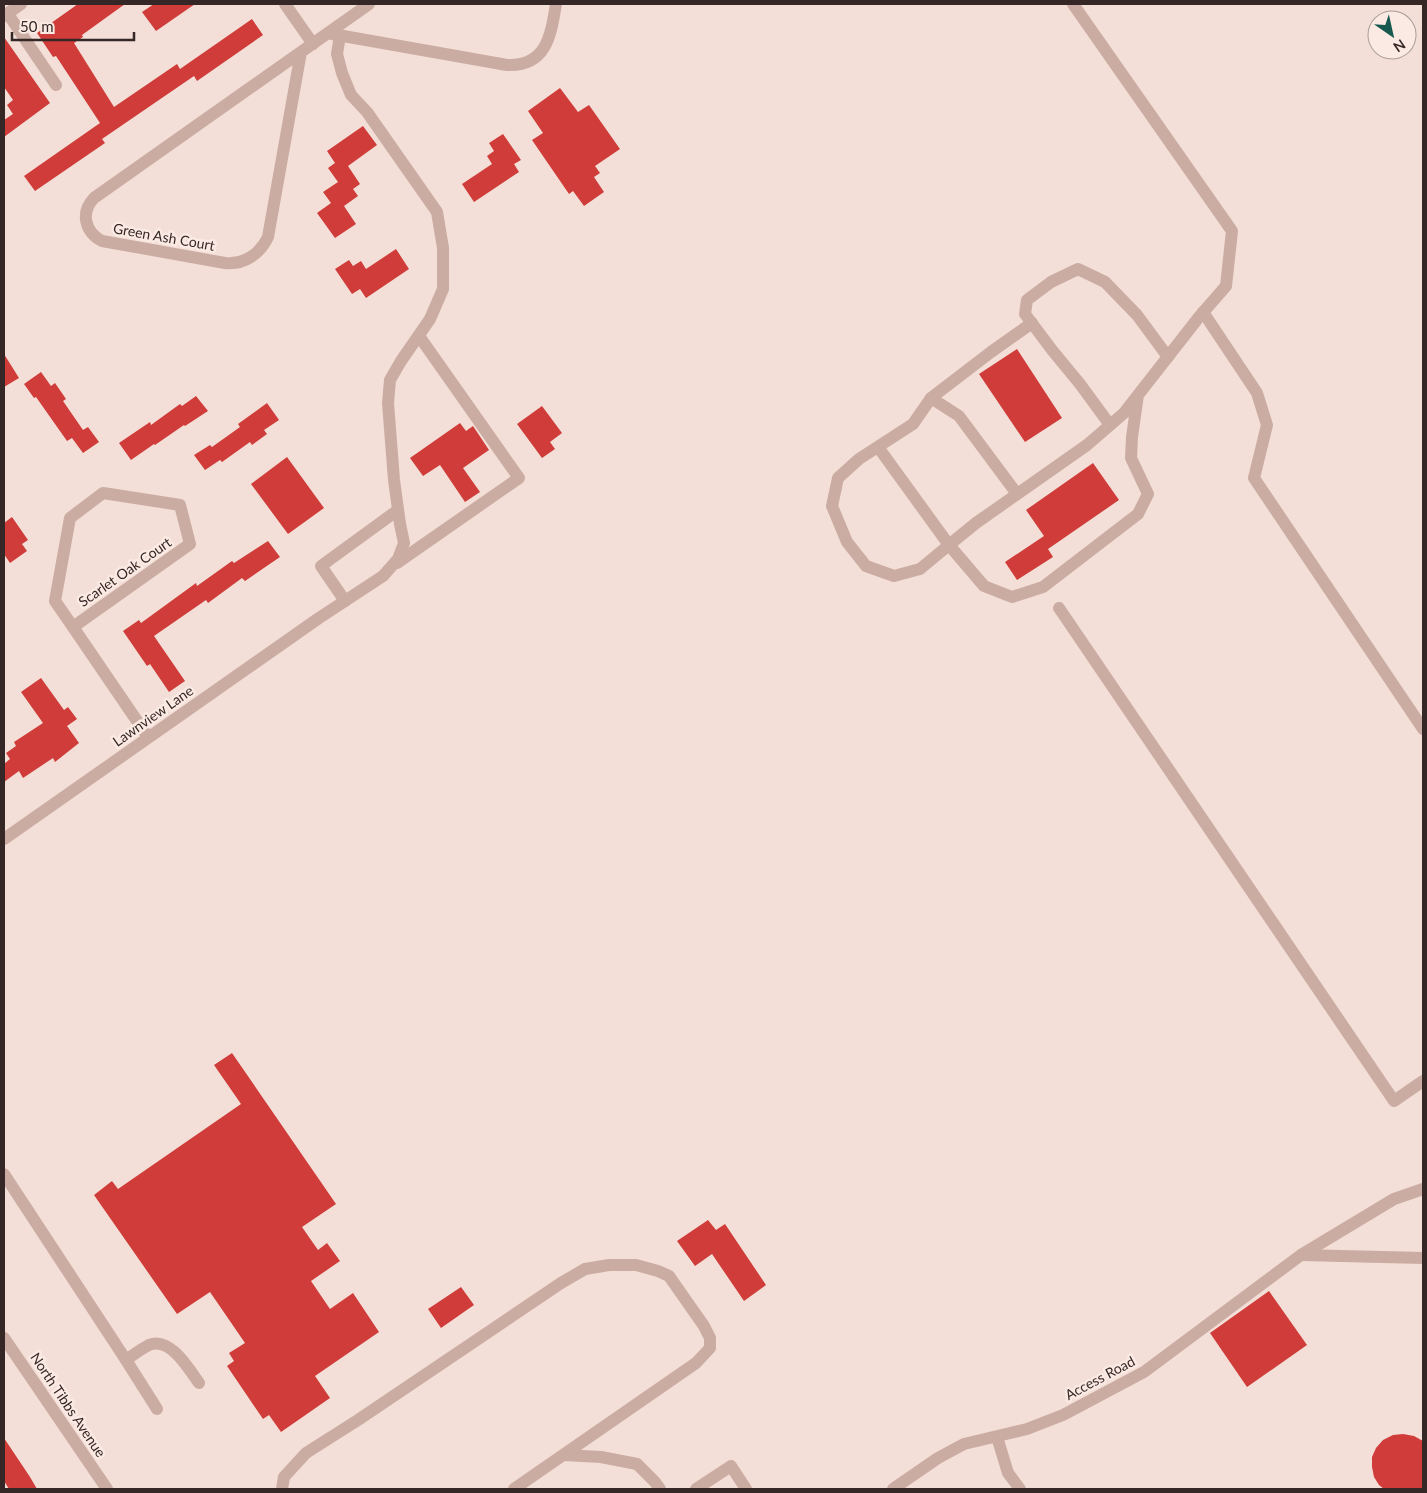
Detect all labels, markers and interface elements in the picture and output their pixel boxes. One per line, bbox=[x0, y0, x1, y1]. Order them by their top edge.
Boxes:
scale bar bbox=[12, 10, 135, 42]
north arrow bbox=[1367, 10, 1417, 60]
text: 50 m bbox=[20, 17, 54, 35]
text: N bbox=[1390, 36, 1409, 56]
street label: Green Ash Court bbox=[112, 219, 216, 254]
street label: Scarlet Oak Court bbox=[75, 533, 174, 610]
street label: Lawnview Lane bbox=[109, 682, 196, 750]
street label: North Tibbs Avenue bbox=[27, 1349, 110, 1460]
street label: Access Road bbox=[1062, 1352, 1138, 1403]

